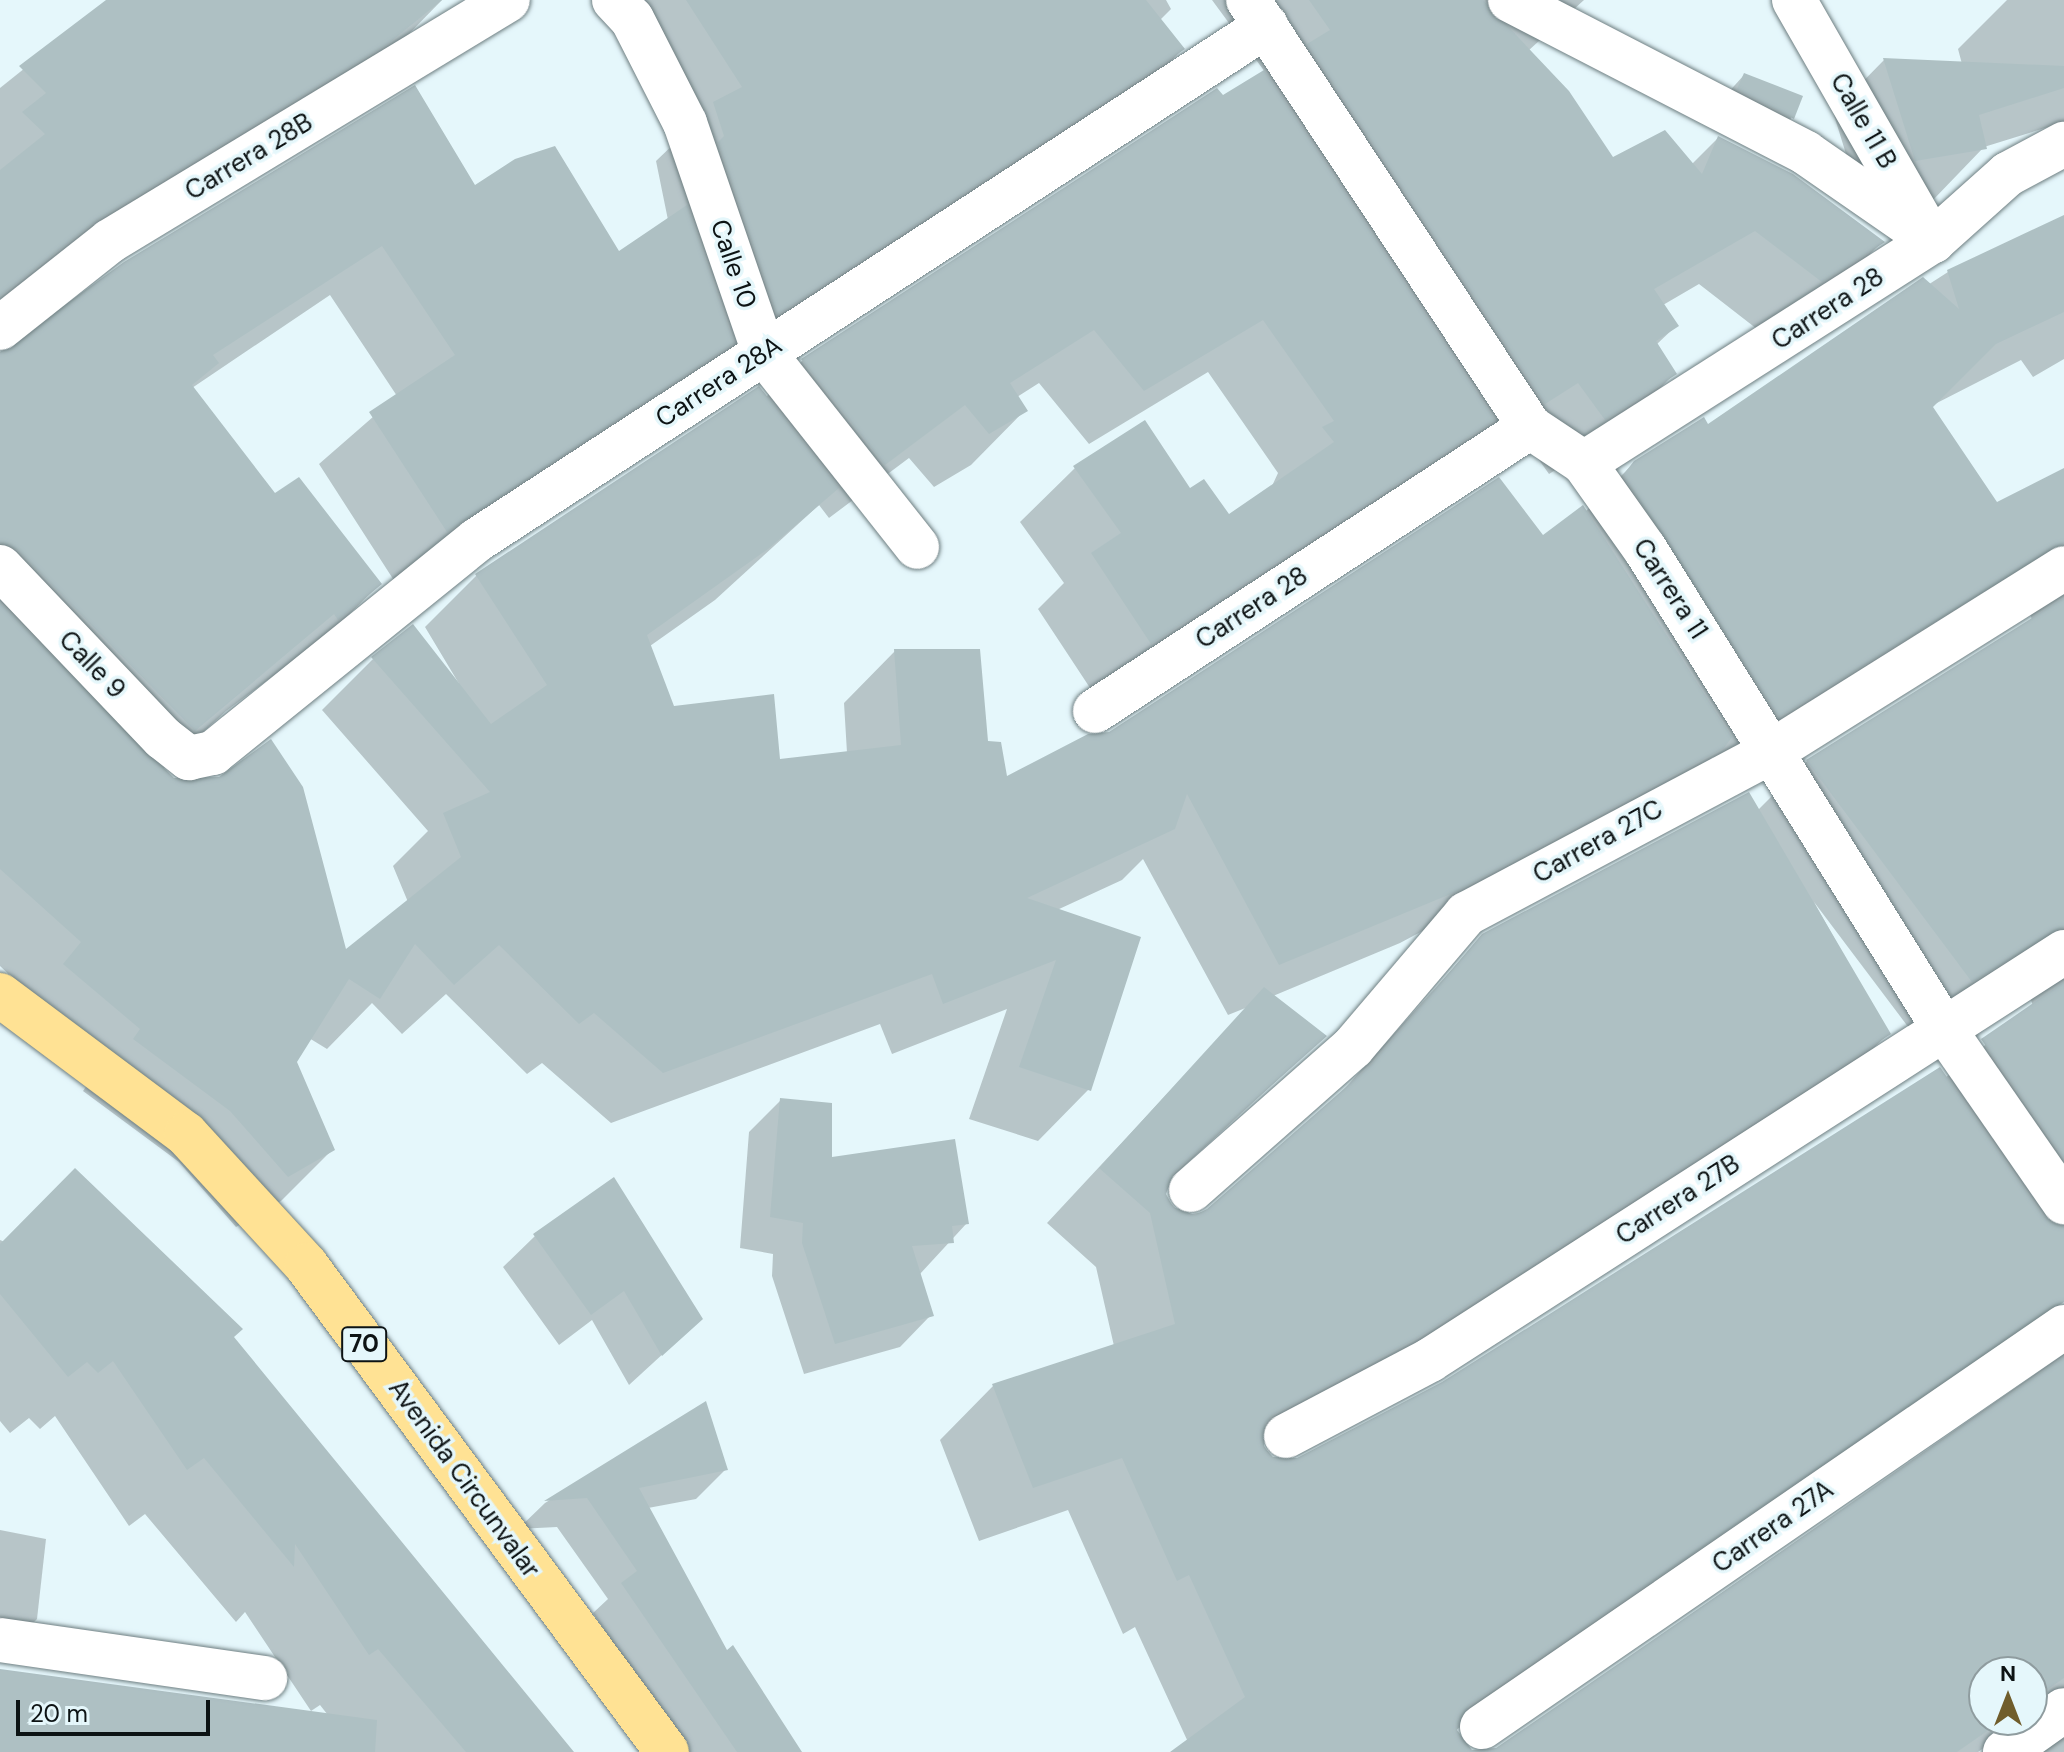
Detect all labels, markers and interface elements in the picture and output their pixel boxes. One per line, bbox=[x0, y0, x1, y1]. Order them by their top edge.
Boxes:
street label: Calle 11 B bbox=[1823, 68, 1903, 174]
street label: Carrera 28B bbox=[180, 107, 318, 207]
street label: Calle 10 bbox=[703, 215, 763, 313]
street label: Carrera 28 bbox=[1766, 261, 1890, 357]
street label: Carrera 28A bbox=[650, 330, 788, 434]
street label: Carrera 11 bbox=[1626, 533, 1714, 645]
street label: Carrera 28 bbox=[1190, 560, 1314, 656]
street label: Calle 9 bbox=[52, 625, 132, 705]
street label: Carrera 27C bbox=[1528, 794, 1668, 890]
street label: Carrera 27B bbox=[1610, 1148, 1746, 1252]
road number: 70 bbox=[340, 1324, 388, 1364]
street label: Avenida Circunvalar bbox=[382, 1374, 546, 1584]
street label: Carrera 27A bbox=[1707, 1474, 1839, 1580]
north arrow bbox=[1968, 1656, 2048, 1736]
text: N bbox=[2000, 1659, 2016, 1688]
scale bar bbox=[20, 1684, 214, 1734]
text: 20 m bbox=[30, 1698, 88, 1729]

